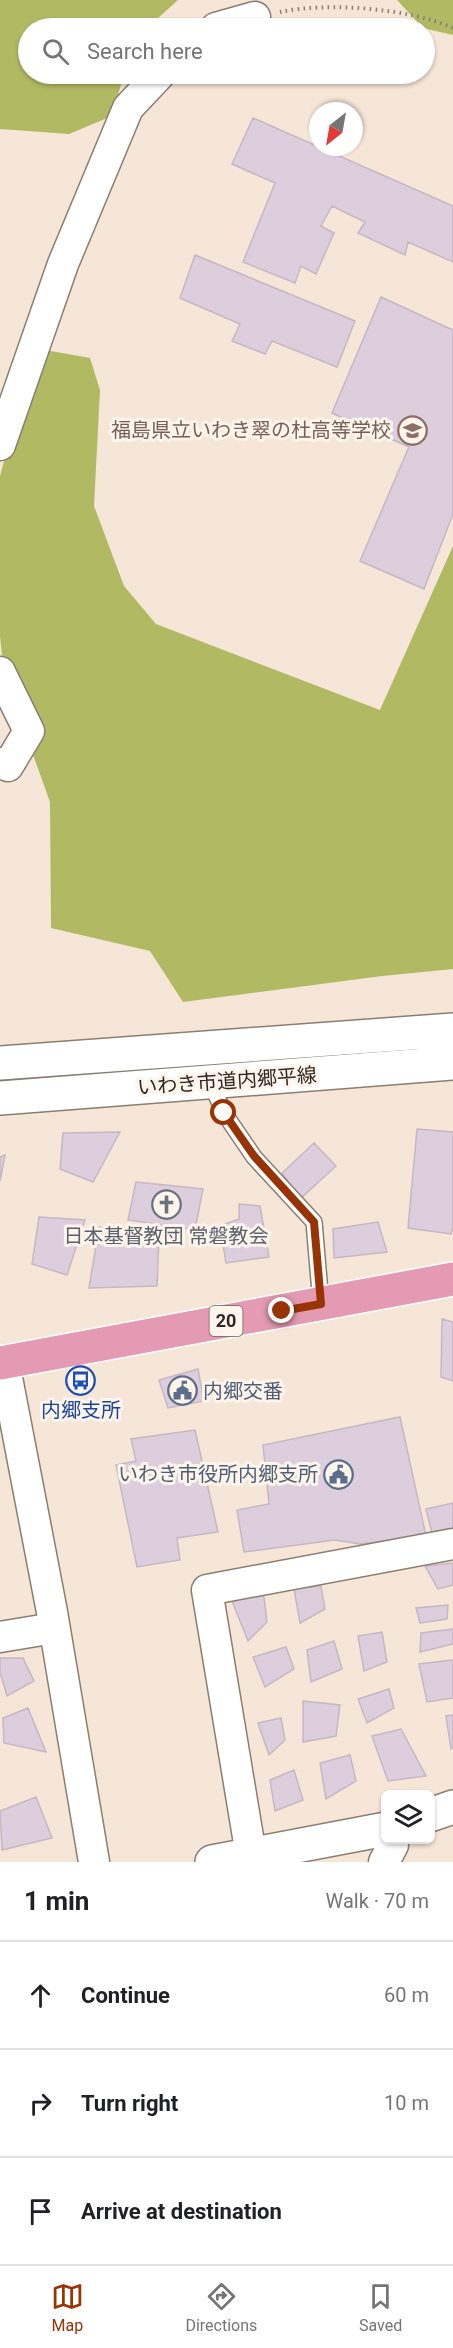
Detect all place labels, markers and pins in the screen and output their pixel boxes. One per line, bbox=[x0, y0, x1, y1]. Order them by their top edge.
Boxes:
school or university icon: 福島県立いわき翠の杜高等学校 bbox=[396, 414, 428, 446]
place label: 福島県立いわき翠の杜高等学校 bbox=[111, 418, 391, 442]
church icon: 日本基督教団 常磐教会 bbox=[150, 1189, 182, 1221]
place label: 日本基督教団 常磐教会 bbox=[64, 1224, 268, 1248]
bus stop icon: 内郷支所 bbox=[65, 1364, 97, 1396]
public building icon: 内郷交番 bbox=[166, 1375, 198, 1407]
place label: 内郷交番 bbox=[203, 1379, 283, 1403]
place label: 内郷支所 bbox=[41, 1398, 121, 1422]
public building icon: いわき市役所内郷支所 bbox=[323, 1458, 355, 1490]
place label: いわき市役所内郷支所 bbox=[118, 1462, 318, 1486]

